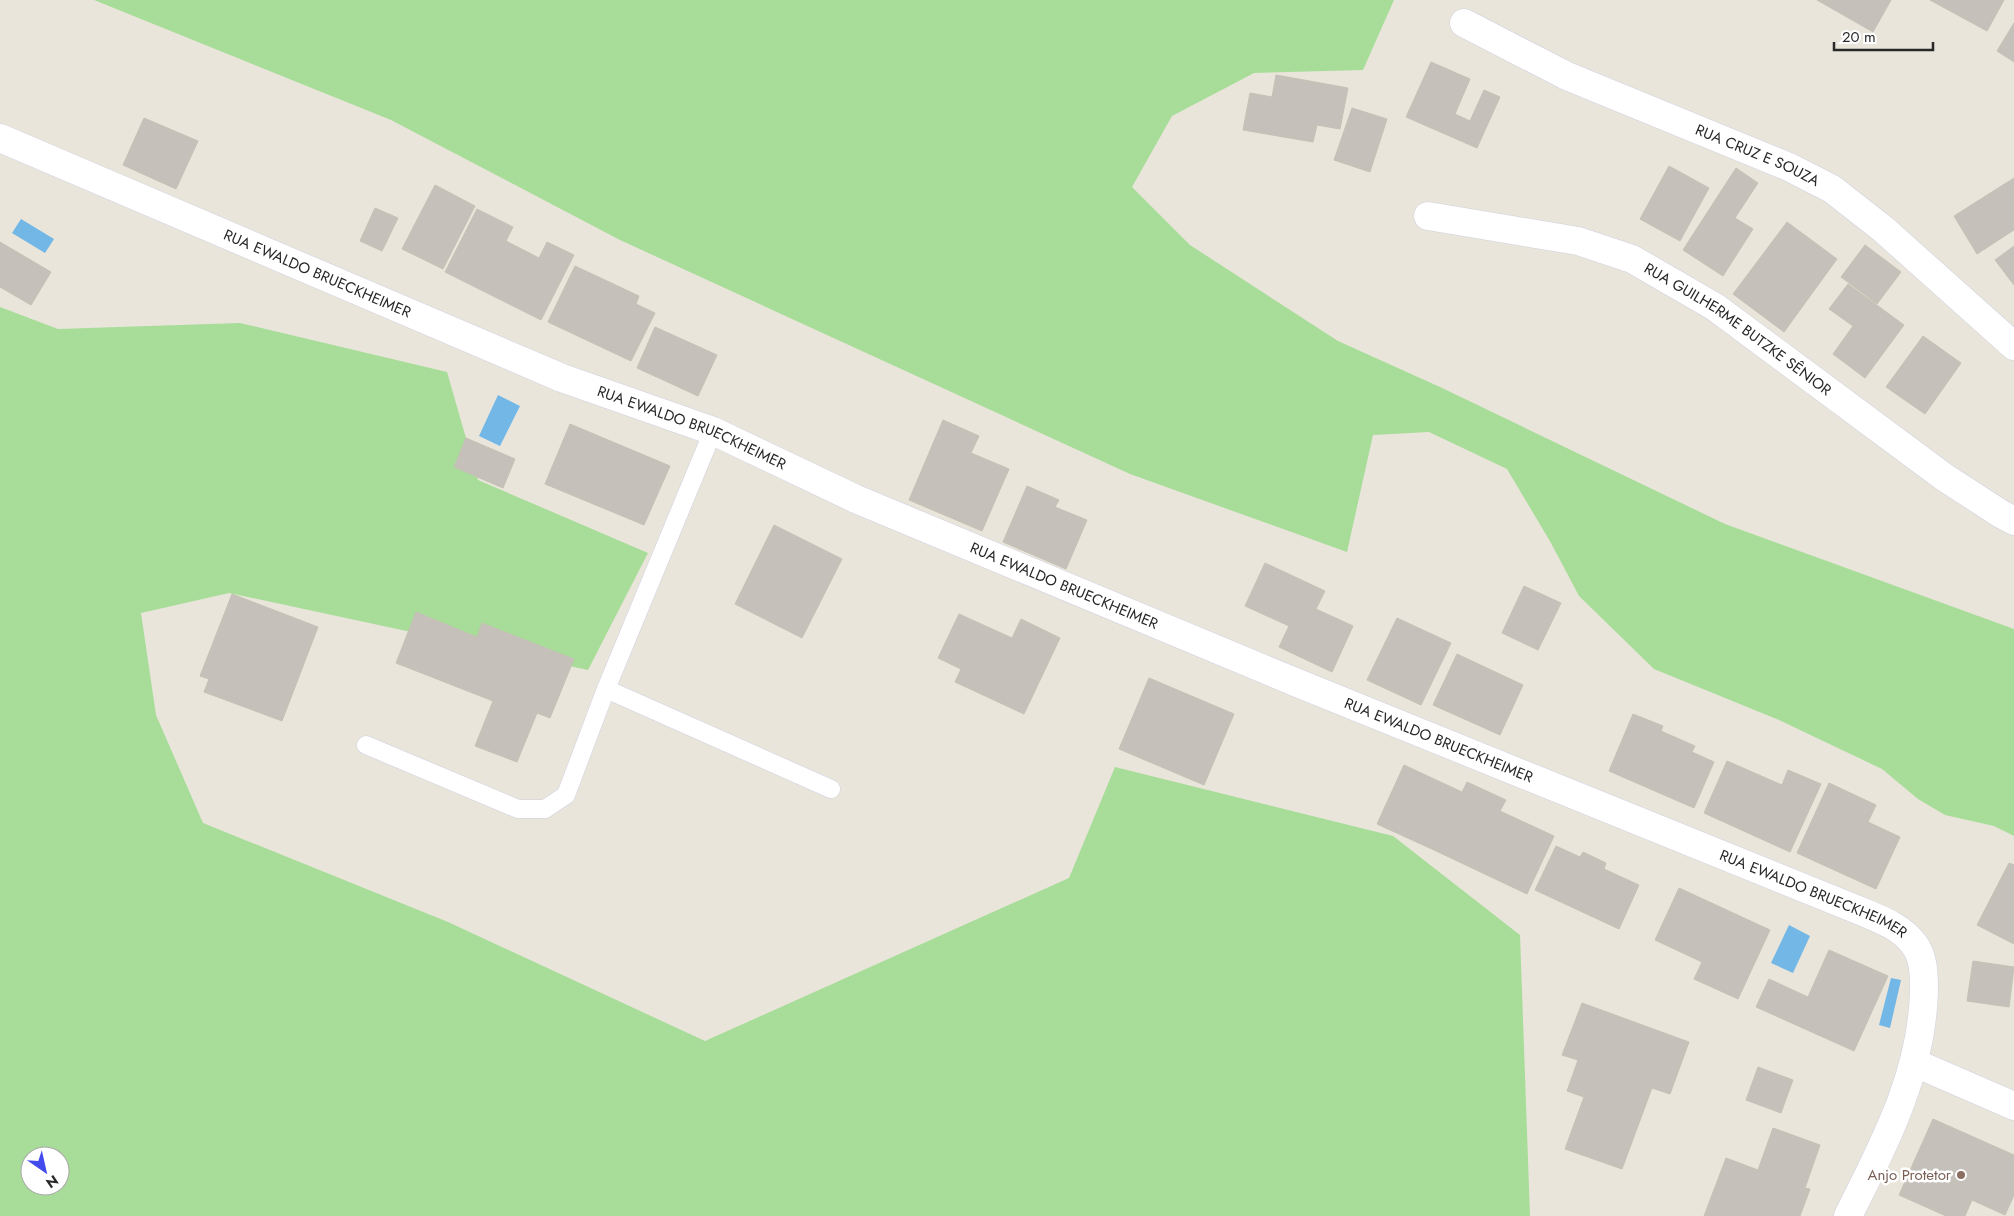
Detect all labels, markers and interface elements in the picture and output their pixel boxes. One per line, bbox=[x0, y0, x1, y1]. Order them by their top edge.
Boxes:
scale bar bbox=[1834, 20, 1933, 52]
text: 20 m bbox=[1842, 26, 1876, 48]
street label: RUA CRUZ E SOUZA bbox=[1692, 119, 1823, 192]
street label: RUA EWALDO BRUECKHEIMER bbox=[220, 224, 415, 323]
street label: RUA GUILHERME BUTZKE SÊNIOR bbox=[1640, 257, 1836, 401]
street label: RUA EWALDO BRUECKHEIMER bbox=[594, 380, 790, 475]
street label: RUA EWALDO BRUECKHEIMER bbox=[967, 537, 1162, 635]
street label: RUA EWALDO BRUECKHEIMER bbox=[1341, 692, 1537, 788]
street label: RUA EWALDO BRUECKHEIMER bbox=[1716, 844, 1912, 944]
north arrow bbox=[20, 1146, 70, 1196]
place label: Anjo Protetor bbox=[1867, 1164, 1952, 1186]
marker: Anjo Protetor bbox=[1955, 1169, 1967, 1181]
text: N bbox=[42, 1170, 62, 1193]

